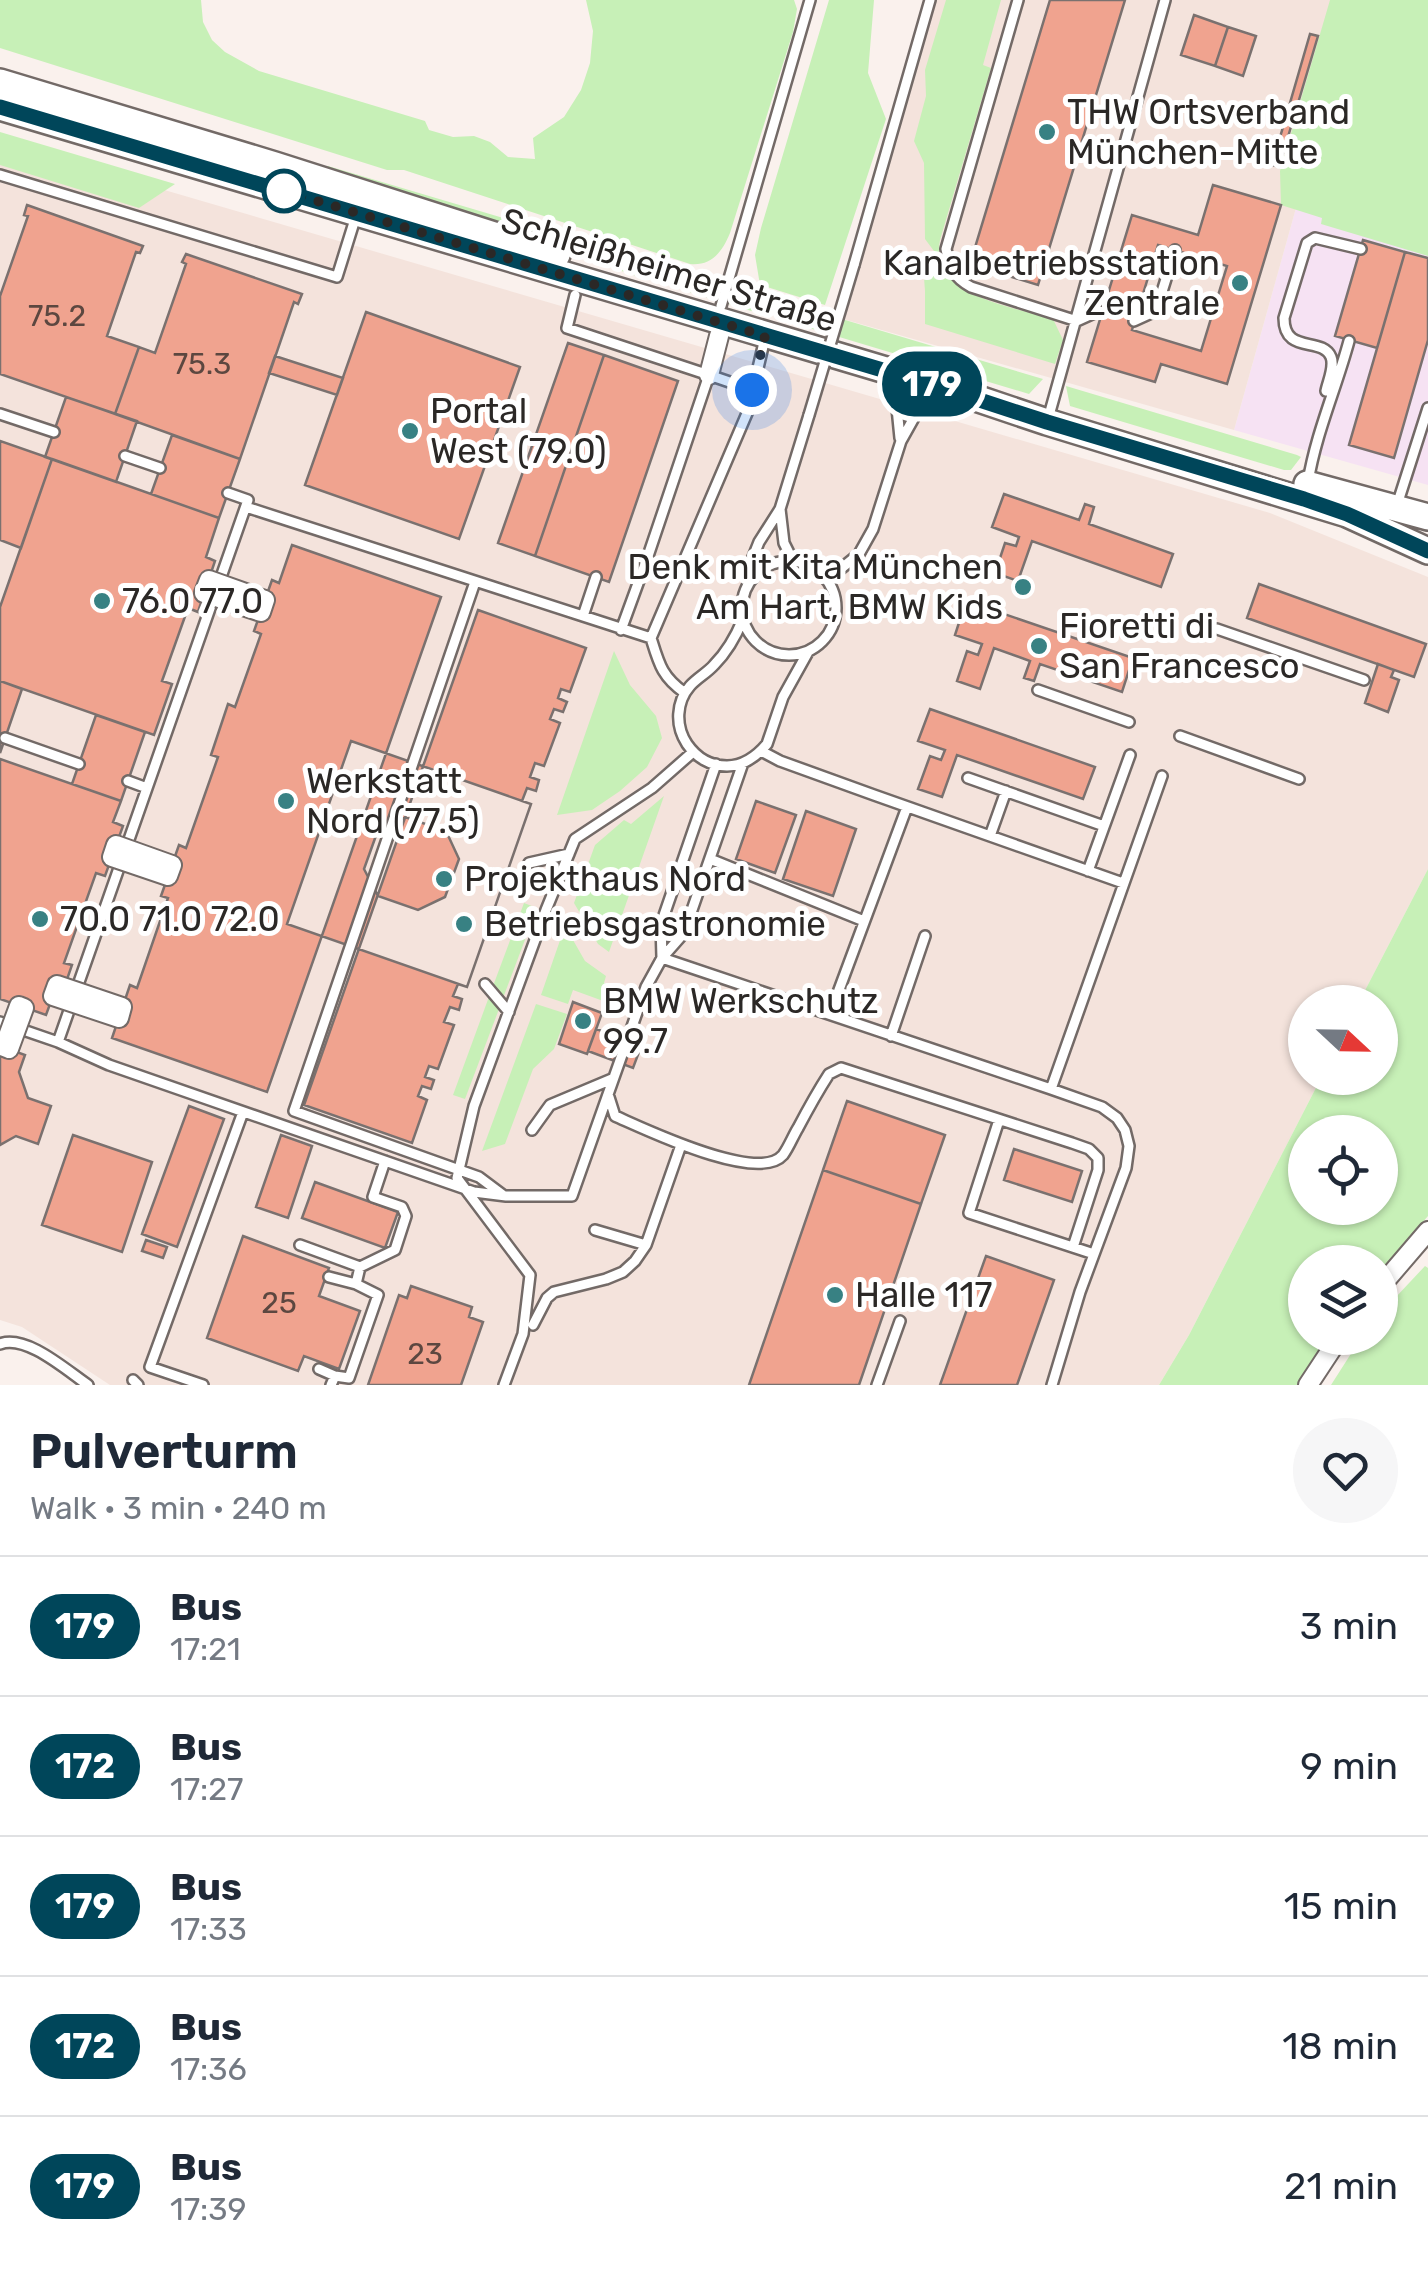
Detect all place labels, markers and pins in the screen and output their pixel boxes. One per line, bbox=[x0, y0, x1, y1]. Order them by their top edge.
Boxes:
place label: THW Ortsverband München-Mitte bbox=[1067, 91, 1350, 173]
marker: THW Ortsverband München-Mitte bbox=[1036, 121, 1058, 143]
unlabelled marker bbox=[263, 170, 305, 212]
place label: Kanalbetriebsstation Zentrale bbox=[883, 242, 1220, 324]
marker: Kanalbetriebsstation Zentrale bbox=[1229, 272, 1251, 294]
place label: Portal West (79.0) bbox=[430, 390, 607, 472]
marker: Portal West (79.0) bbox=[399, 420, 421, 442]
place label: Denk mit Kita München Am Hart, BMW Kids bbox=[627, 546, 1003, 628]
marker: Denk mit Kita München Am Hart, BMW Kids bbox=[1012, 576, 1034, 598]
place label: 76.0 77.0 bbox=[122, 580, 263, 622]
marker: 76.0 77.0 bbox=[91, 590, 113, 612]
place label: Fioretti di San Francesco bbox=[1059, 605, 1300, 687]
marker: Fioretti di San Francesco bbox=[1028, 635, 1050, 657]
place label: Werkstatt Nord (77.5) bbox=[306, 760, 480, 842]
marker: Werkstatt Nord (77.5) bbox=[275, 790, 297, 812]
place label: Projekthaus Nord bbox=[464, 858, 746, 900]
marker: Projekthaus Nord bbox=[433, 868, 455, 890]
place label: 70.0 71.0 72.0 bbox=[60, 898, 280, 940]
place label: Betriebsgastronomie bbox=[484, 903, 826, 945]
marker: 70.0 71.0 72.0 bbox=[29, 908, 51, 930]
marker: Betriebsgastronomie bbox=[453, 913, 475, 935]
place label: BMW Werkschutz 99.7 bbox=[603, 980, 879, 1062]
marker: BMW Werkschutz 99.7 bbox=[572, 1010, 594, 1032]
place label: Halle 117 bbox=[855, 1274, 992, 1316]
marker: Halle 117 bbox=[824, 1284, 846, 1306]

